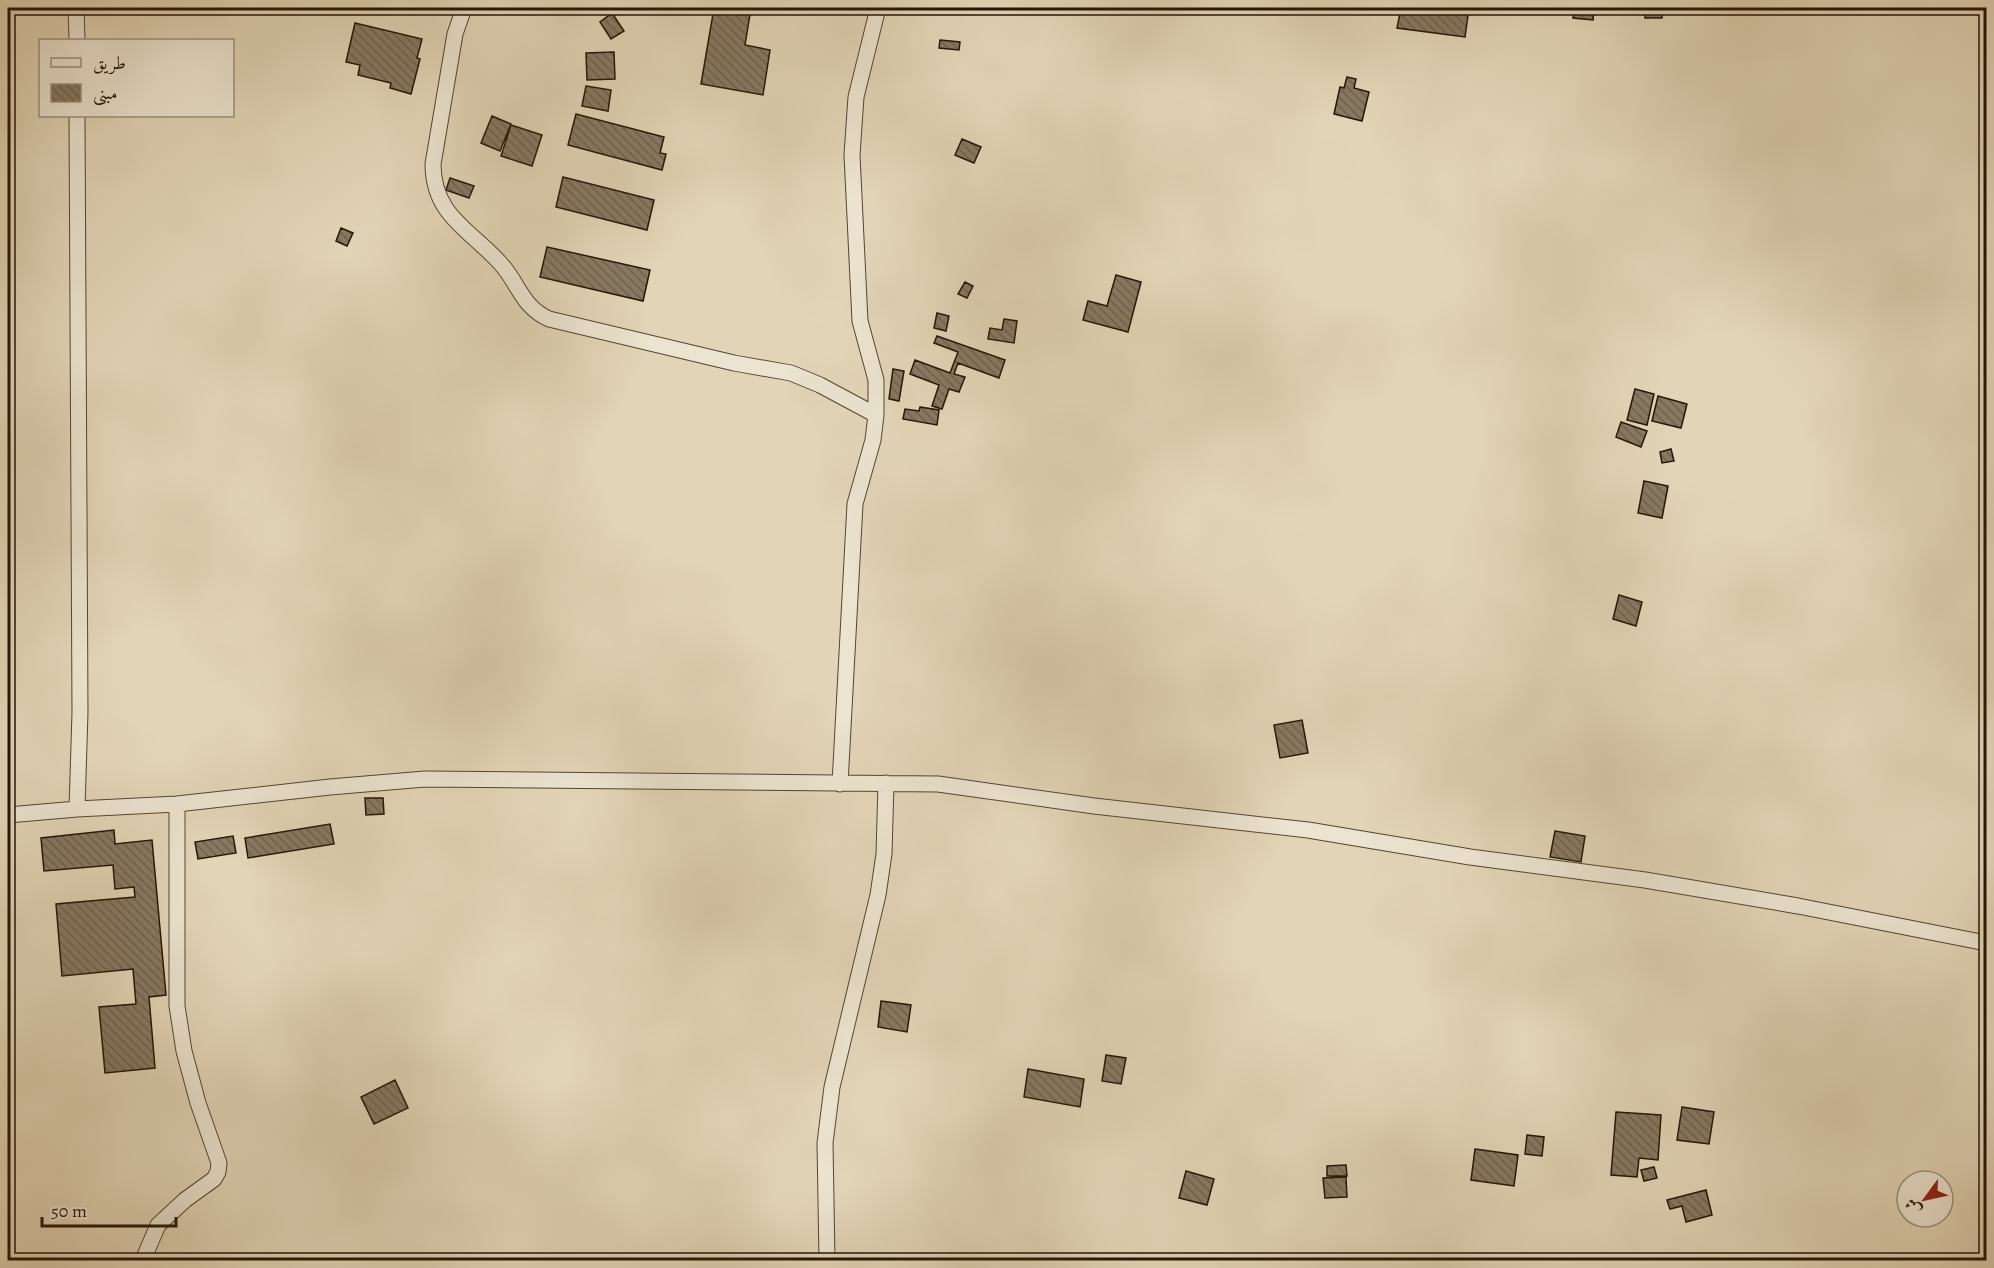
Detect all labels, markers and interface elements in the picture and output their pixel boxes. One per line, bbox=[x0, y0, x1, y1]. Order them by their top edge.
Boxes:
legend bbox=[39, 39, 234, 117]
text: طريق bbox=[93, 51, 126, 75]
text: مبنى bbox=[93, 81, 118, 106]
north arrow bbox=[1895, 1169, 1955, 1229]
scale bar bbox=[42, 1190, 176, 1228]
text: ش bbox=[1900, 1194, 1927, 1219]
text: 50 m bbox=[51, 1199, 87, 1223]

